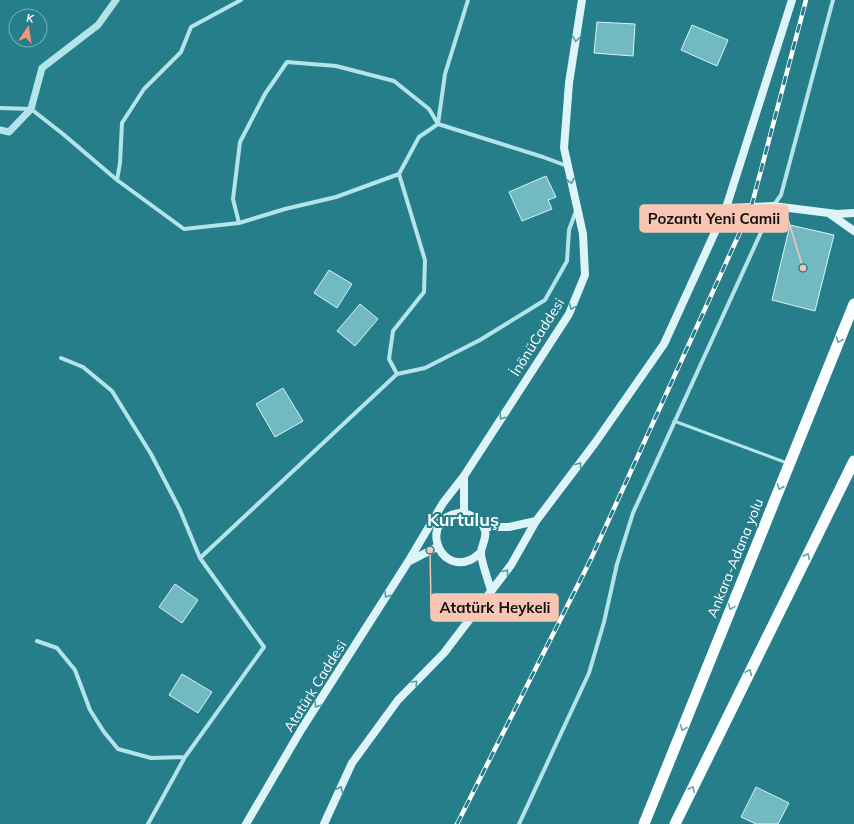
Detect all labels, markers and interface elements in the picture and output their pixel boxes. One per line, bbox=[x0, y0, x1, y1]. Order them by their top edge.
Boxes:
north arrow bbox=[8, 8, 48, 48]
text: K bbox=[25, 11, 36, 26]
one-way arrow bbox=[573, 35, 581, 42]
one-way arrow bbox=[567, 178, 575, 184]
callout: Pozantı Yeni Camii bbox=[640, 205, 788, 232]
text: Pozantı Yeni Camii bbox=[648, 209, 780, 228]
street label: İnönüCaddesi bbox=[506, 295, 568, 379]
one-way arrow bbox=[569, 304, 577, 311]
one-way arrow bbox=[836, 337, 844, 344]
one-way arrow bbox=[500, 412, 507, 419]
one-way arrow bbox=[574, 462, 581, 469]
one-way arrow bbox=[776, 483, 784, 490]
street label: Ankara-Adana yolu bbox=[703, 496, 767, 620]
district label: Kurtuluş bbox=[427, 508, 499, 531]
one-way arrow bbox=[802, 552, 810, 560]
one-way arrow bbox=[501, 569, 508, 576]
one-way arrow bbox=[384, 591, 392, 598]
callout: Atatürk Heykeli bbox=[431, 594, 558, 621]
text: Atatürk Heykeli bbox=[440, 598, 550, 617]
one-way arrow bbox=[728, 603, 736, 611]
street label: Atatürk Caddesi bbox=[280, 637, 350, 735]
one-way arrow bbox=[744, 669, 752, 676]
one-way arrow bbox=[410, 680, 418, 688]
one-way arrow bbox=[315, 701, 322, 708]
one-way arrow bbox=[679, 725, 687, 732]
one-way arrow bbox=[335, 785, 343, 793]
one-way arrow bbox=[687, 785, 694, 793]

